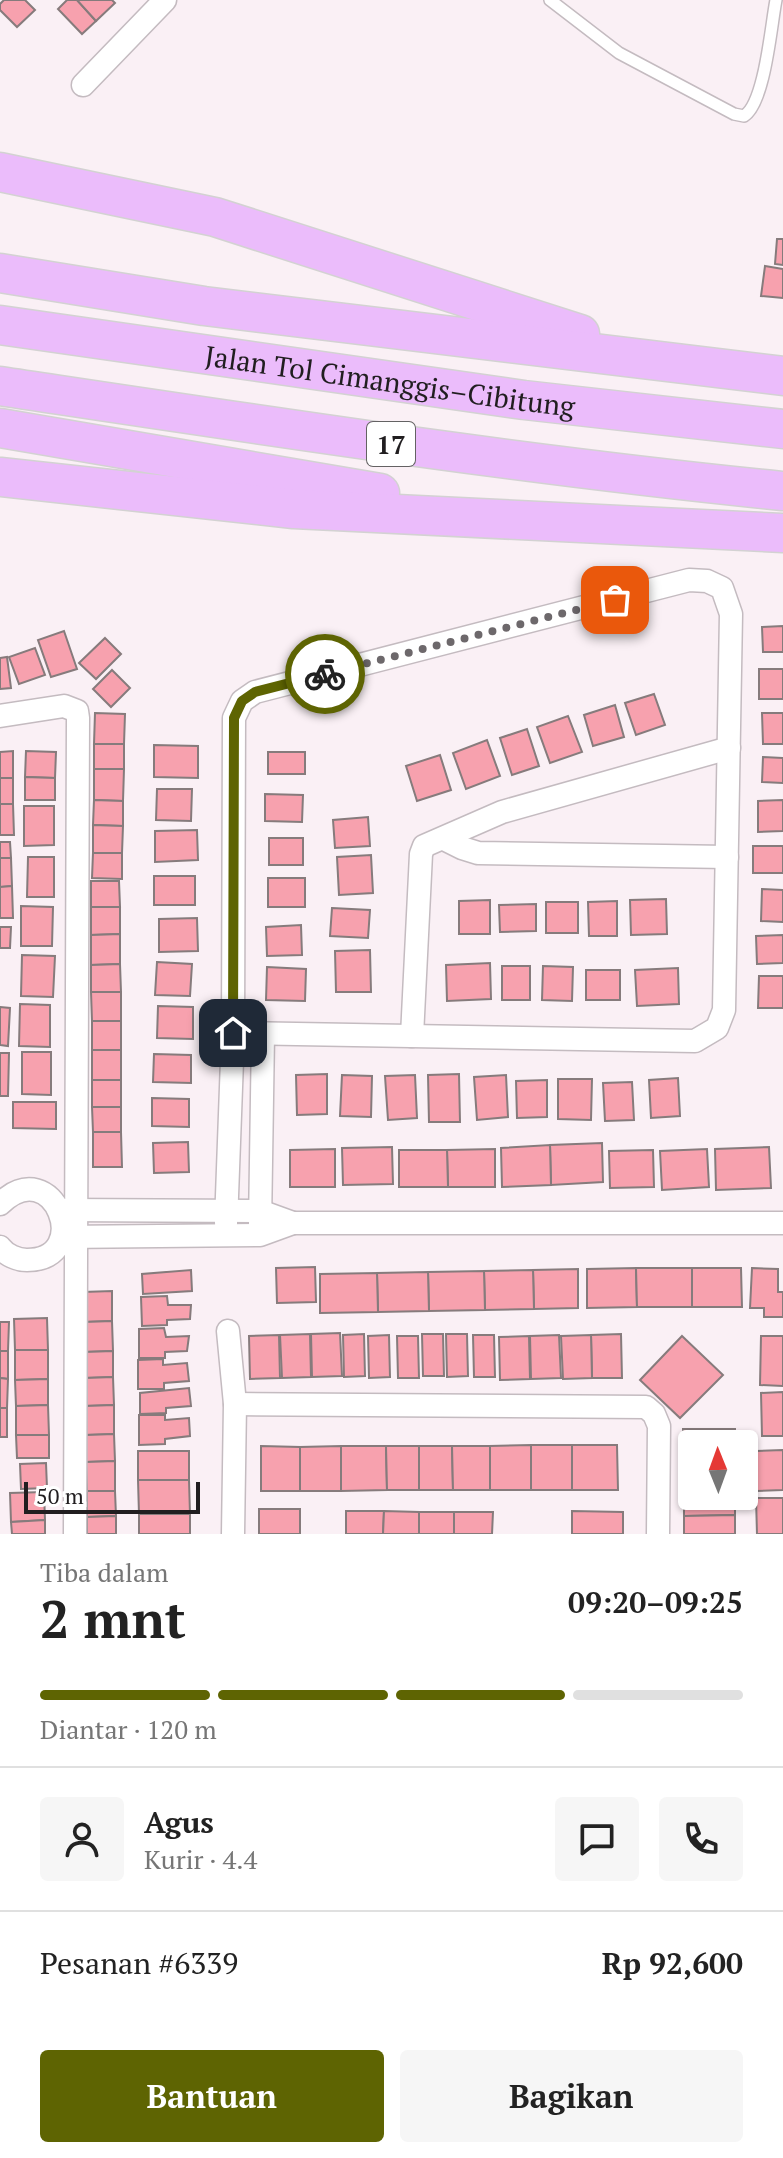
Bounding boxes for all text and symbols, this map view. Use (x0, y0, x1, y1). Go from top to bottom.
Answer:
street label: Jalan Tol Cimanggis–Cibitung (203, 336, 578, 424)
road number: 17 (367, 422, 415, 466)
pin (581, 566, 649, 634)
icon: bag (593, 578, 637, 622)
courier (285, 634, 365, 714)
icon: bike (303, 652, 347, 696)
pin (199, 999, 267, 1067)
icon: home (211, 1011, 255, 1055)
north arrow (678, 1430, 758, 1510)
map controls (678, 1430, 758, 1510)
scale bar (24, 1478, 200, 1514)
text: 50 m (36, 1481, 84, 1510)
text: Tiba dalam (40, 1555, 169, 1589)
text: 09:20–09:25 (568, 1582, 743, 1622)
text: 2 mnt (40, 1584, 186, 1653)
text: Diantar · 120 m (40, 1712, 217, 1746)
button: person (40, 1797, 124, 1881)
button: chat (555, 1797, 639, 1881)
button: phone (659, 1797, 743, 1881)
text: Agus (144, 1802, 214, 1842)
text: Kurir · 4.4 (144, 1842, 257, 1876)
text: Pesanan #6339 (40, 1943, 238, 1983)
text: Rp 92,600 (602, 1943, 743, 1983)
button: Bantuan (40, 2050, 384, 2142)
button: Bagikan (400, 2050, 743, 2142)

